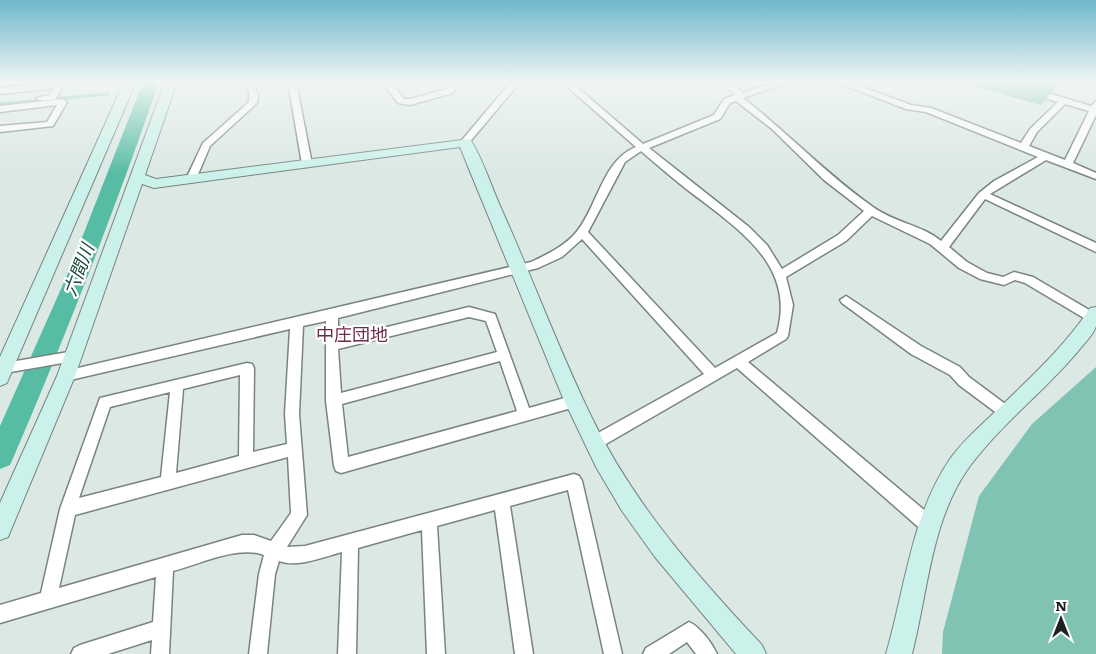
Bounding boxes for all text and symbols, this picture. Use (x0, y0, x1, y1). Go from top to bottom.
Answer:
water label: 六間川 (55, 238, 101, 300)
district label: 中庄団地 (316, 320, 388, 347)
north arrow (1036, 594, 1086, 644)
text: N (1055, 595, 1067, 615)

